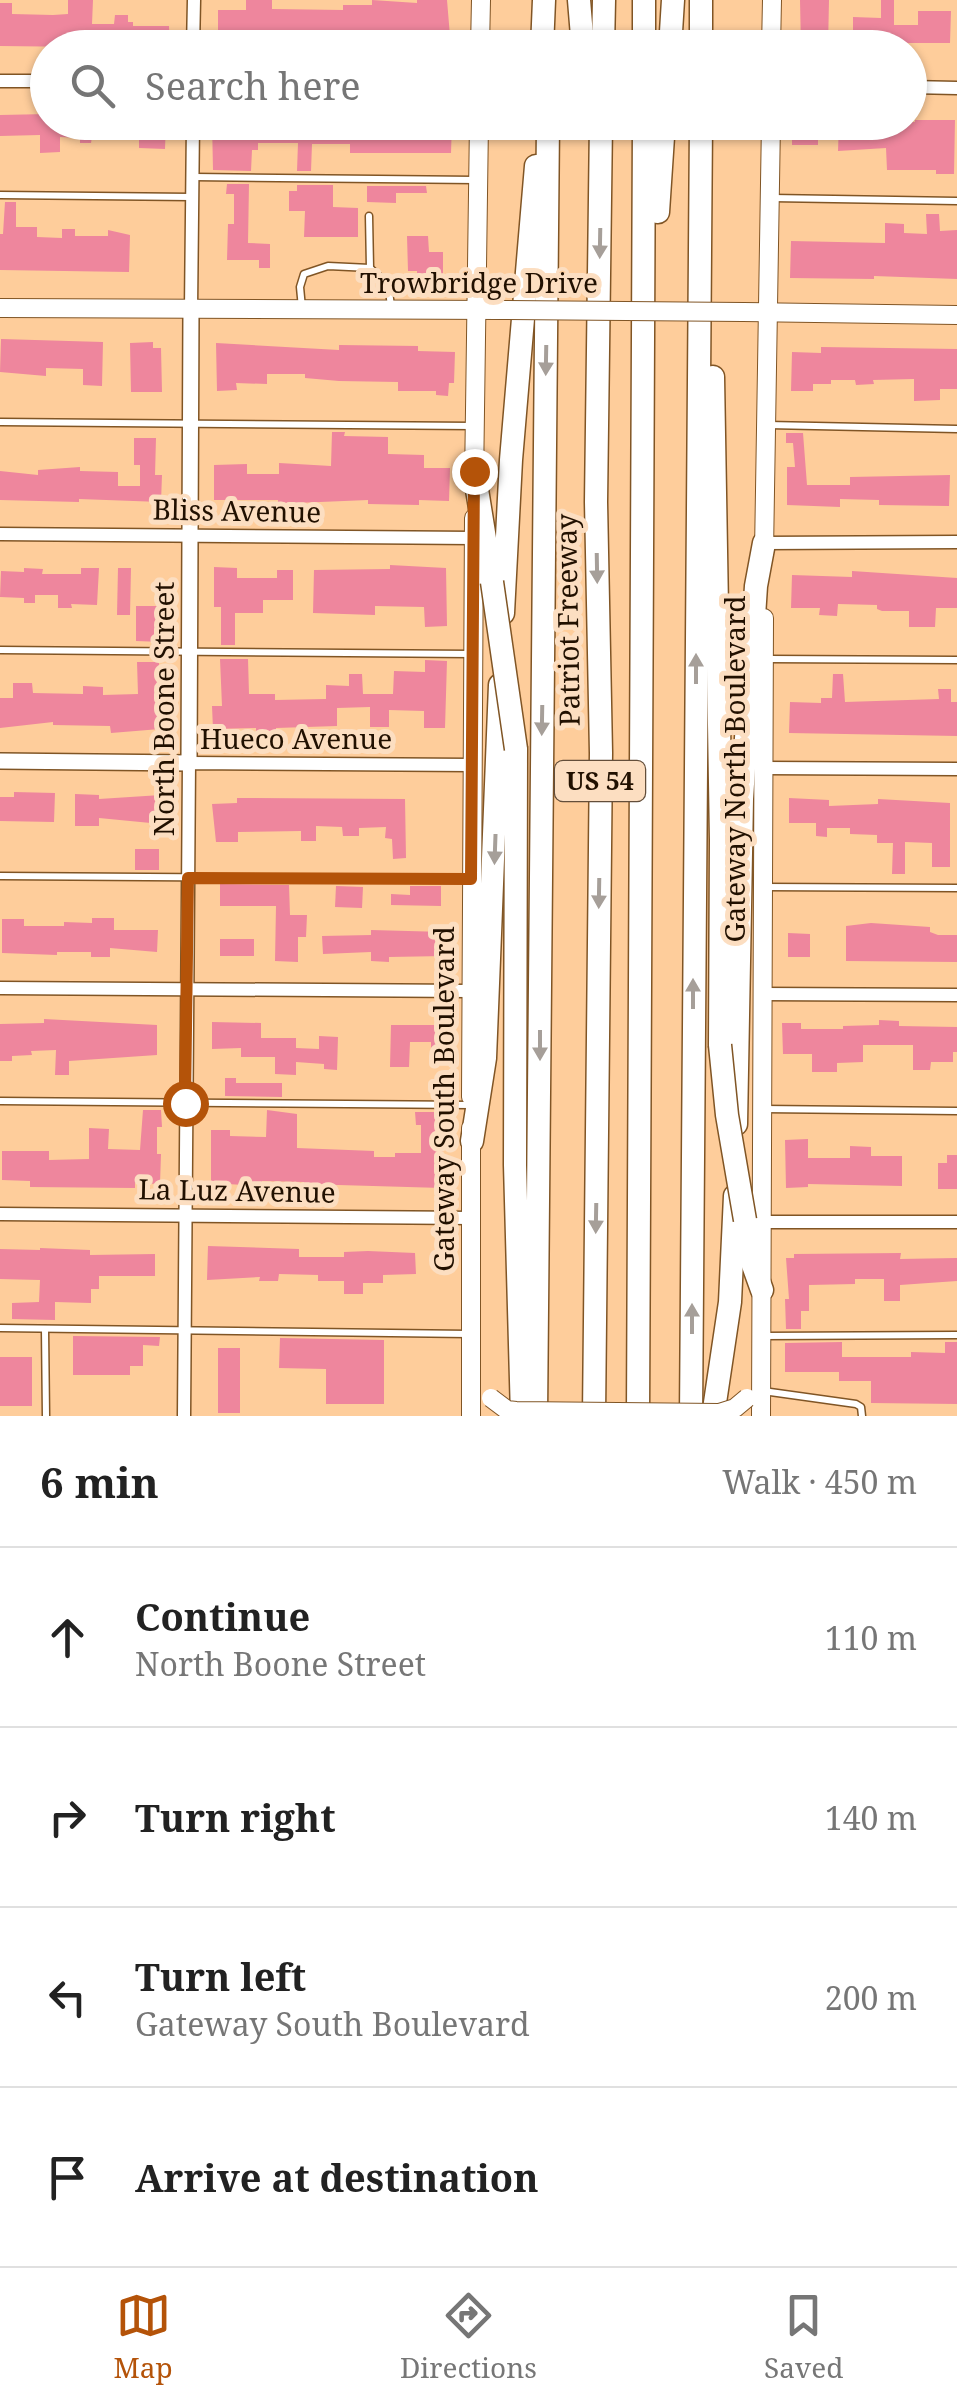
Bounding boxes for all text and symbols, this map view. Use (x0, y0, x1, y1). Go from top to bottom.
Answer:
search box (30, 30, 927, 140)
icon: search (65, 58, 120, 113)
text: Search here (145, 59, 361, 111)
one-way arrow (591, 227, 607, 259)
street label: Trowbridge Drive (360, 263, 598, 301)
one-way arrow (538, 344, 554, 376)
route end (452, 449, 498, 495)
street label: Bliss Avenue (152, 490, 322, 530)
street label: Patriot Freeway (546, 513, 588, 727)
one-way arrow (590, 552, 606, 584)
street label: North Boone Street (144, 582, 182, 836)
street label: Gateway North Boulevard (715, 596, 753, 942)
one-way arrow (688, 652, 704, 684)
one-way arrow (534, 704, 550, 736)
street label: Hueco Avenue (200, 719, 392, 757)
road number: US 54 (555, 761, 645, 801)
one-way arrow (486, 833, 502, 865)
one-way arrow (591, 877, 607, 909)
street label: Gateway South Boulevard (424, 926, 462, 1272)
one-way arrow (686, 977, 702, 1009)
one-way arrow (532, 1029, 548, 1061)
route start (163, 1081, 209, 1127)
street label: La Luz Avenue (138, 1169, 336, 1211)
one-way arrow (588, 1202, 604, 1234)
one-way arrow (684, 1302, 700, 1334)
text: 6 min (40, 1453, 159, 1510)
text: Walk · 450 m (722, 1460, 917, 1503)
text: Continue (135, 1590, 310, 1642)
icon: ahead (40, 1610, 95, 1665)
text: 110 m (825, 1616, 917, 1659)
text: North Boone Street (135, 1642, 426, 1685)
icon: right (40, 1790, 95, 1845)
text: Turn right (135, 1791, 336, 1843)
text: 140 m (825, 1796, 917, 1839)
text: Turn left (135, 1950, 306, 2002)
icon: left (40, 1970, 95, 2025)
text: 200 m (825, 1976, 917, 2019)
text: Gateway South Boulevard (135, 2002, 530, 2045)
icon: arrive (40, 2150, 95, 2205)
text: Arrive at destination (135, 2151, 539, 2203)
tab: Map (114, 2288, 173, 2386)
tab: Directions (400, 2288, 537, 2386)
tab: Saved (764, 2288, 843, 2386)

